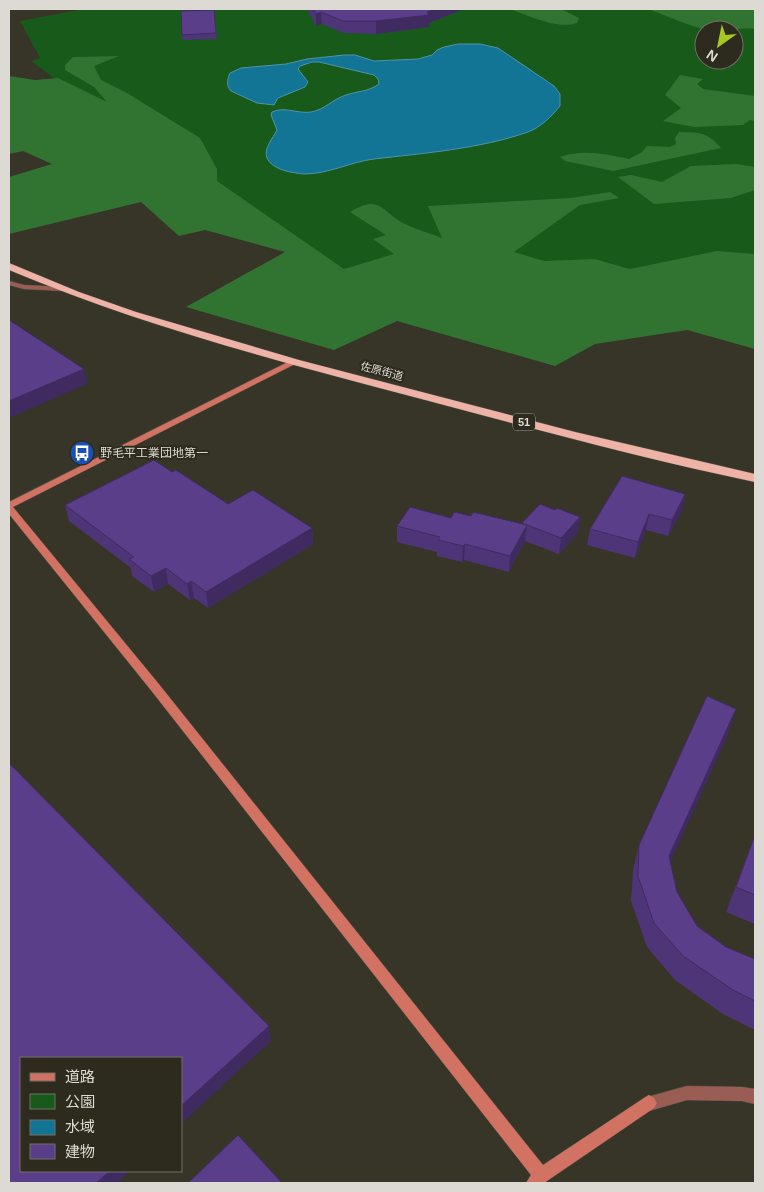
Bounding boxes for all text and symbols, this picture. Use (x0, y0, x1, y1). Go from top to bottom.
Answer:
north arrow (694, 20, 744, 70)
text: N (703, 46, 721, 65)
street label: 佐原街道 (359, 360, 405, 382)
road number: 51 (513, 414, 535, 431)
bus stop icon: 野毛平工業団地第一 (69, 440, 95, 466)
place label: 野毛平工業団地第一 (100, 446, 208, 460)
legend (20, 1057, 182, 1172)
text: 道路 (65, 1068, 95, 1085)
text: 公園 (65, 1093, 95, 1110)
text: 水域 (65, 1118, 95, 1135)
text: 建物 (65, 1143, 95, 1160)

